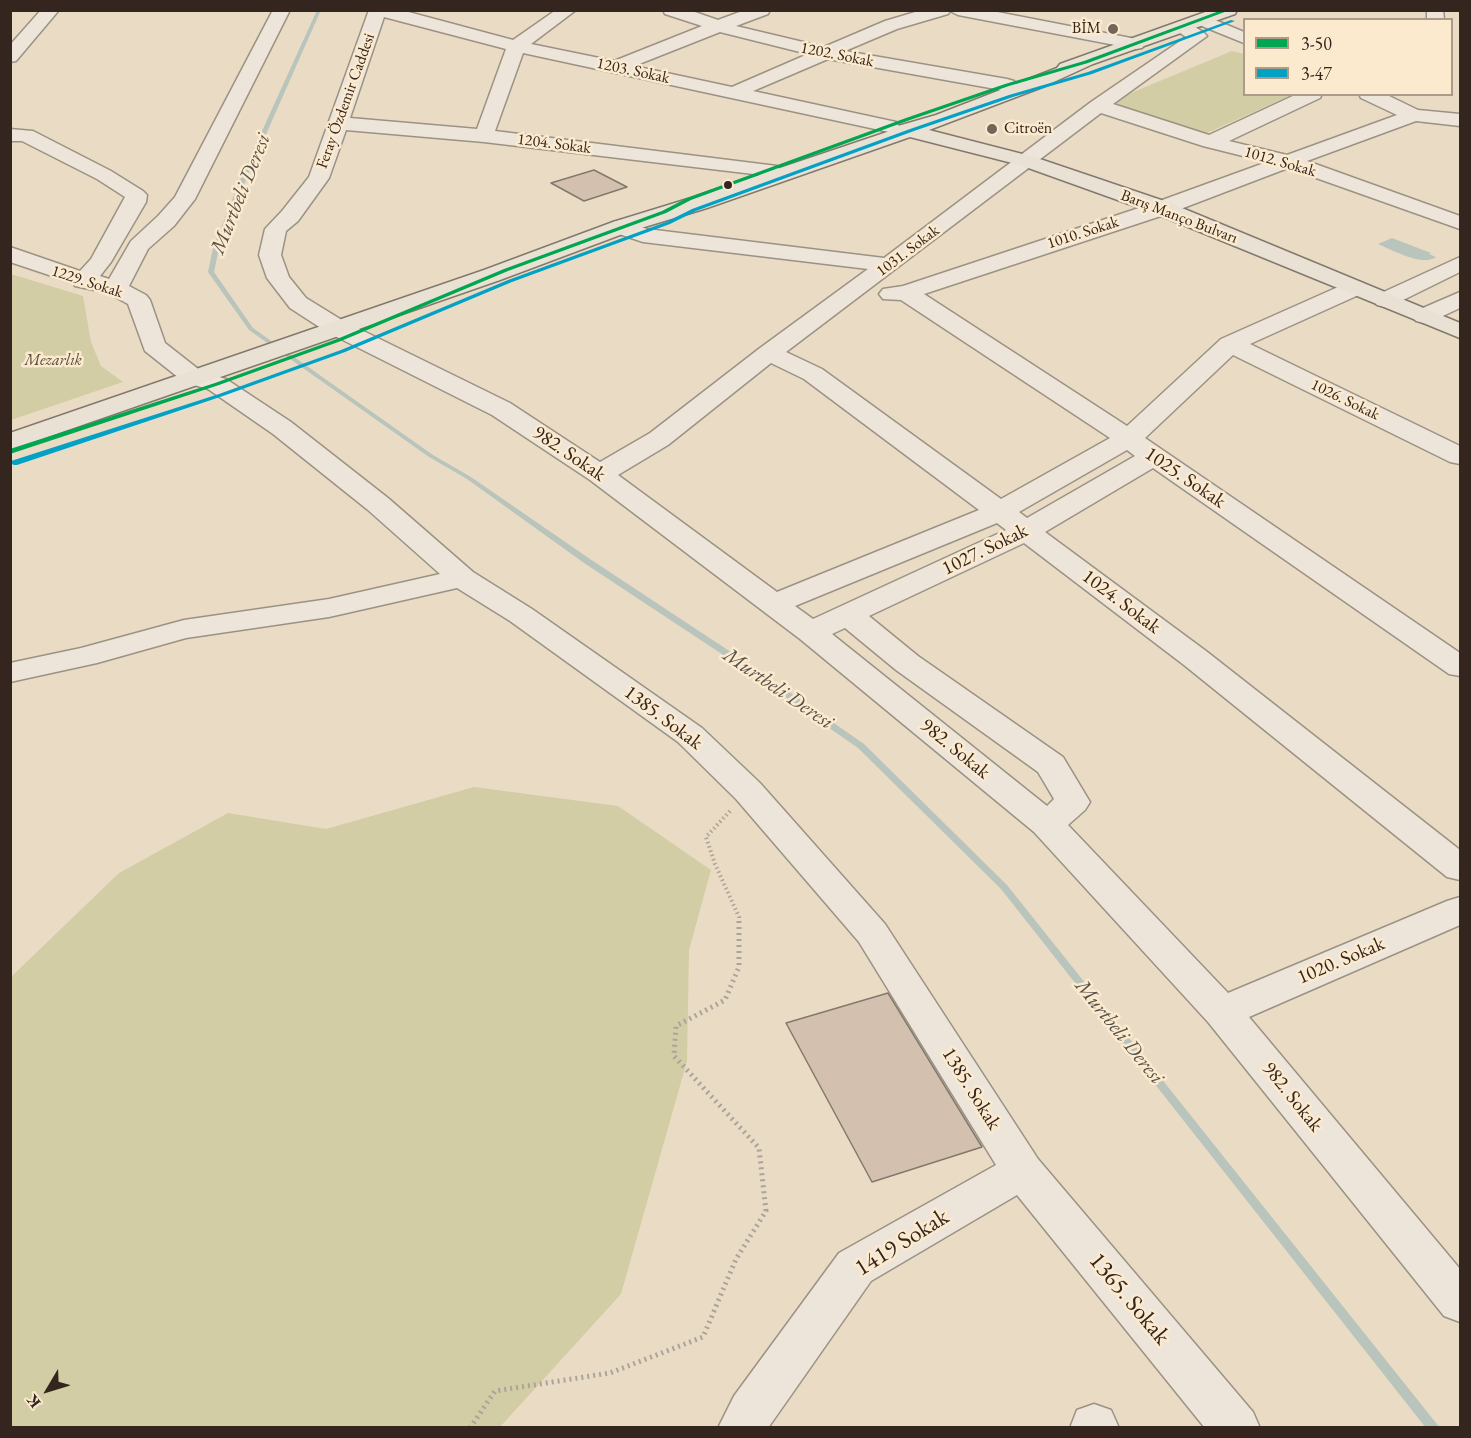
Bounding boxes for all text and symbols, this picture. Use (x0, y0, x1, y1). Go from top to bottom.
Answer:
legend (1243, 18, 1453, 96)
place label: BİM (1072, 19, 1101, 39)
marker: BİM (1106, 22, 1120, 36)
street label: Feray Özdemir Caddesi (313, 31, 379, 171)
text: 3-50 (1301, 32, 1332, 55)
street label: 1202. Sokak (799, 39, 875, 71)
street label: 1203. Sokak (595, 54, 671, 88)
text: 3-47 (1301, 62, 1332, 85)
place label: Citroën (1004, 119, 1052, 139)
marker: Citroën (985, 122, 999, 136)
water label: Murtbeli Deresi (205, 130, 277, 258)
street label: 1204. Sokak (516, 130, 592, 158)
street label: 1012. Sokak (1242, 143, 1318, 181)
unlabelled marker (722, 179, 734, 191)
street label: Barış Manço Bulvarı (1118, 186, 1240, 248)
street label: 1010. Sokak (1045, 212, 1121, 254)
street label: 1031. Sokak (873, 221, 943, 281)
street label: 1229. Sokak (49, 261, 125, 303)
park label: Mezarlık (24, 351, 82, 371)
street label: 1026. Sokak (1307, 375, 1383, 425)
street label: 982. Sokak (528, 421, 610, 487)
street label: 1025. Sokak (1140, 442, 1230, 514)
street label: 1027. Sokak (938, 519, 1032, 581)
street label: 1024. Sokak (1077, 565, 1165, 639)
water label: Murtbeli Deresi (718, 643, 838, 735)
street label: 1385. Sokak (619, 681, 707, 755)
street label: 982. Sokak (915, 714, 995, 784)
street label: 1020. Sokak (1294, 932, 1388, 990)
water label: Murtbeli Deresi (1069, 975, 1169, 1089)
street label: 1385. Sokak (936, 1043, 1006, 1135)
street label: 982. Sokak (1257, 1057, 1327, 1137)
street label: 1419 Sokak (850, 1203, 954, 1283)
street label: 1365. Sokak (1082, 1247, 1176, 1351)
north arrow (18, 1360, 78, 1420)
text: K (21, 1390, 45, 1413)

